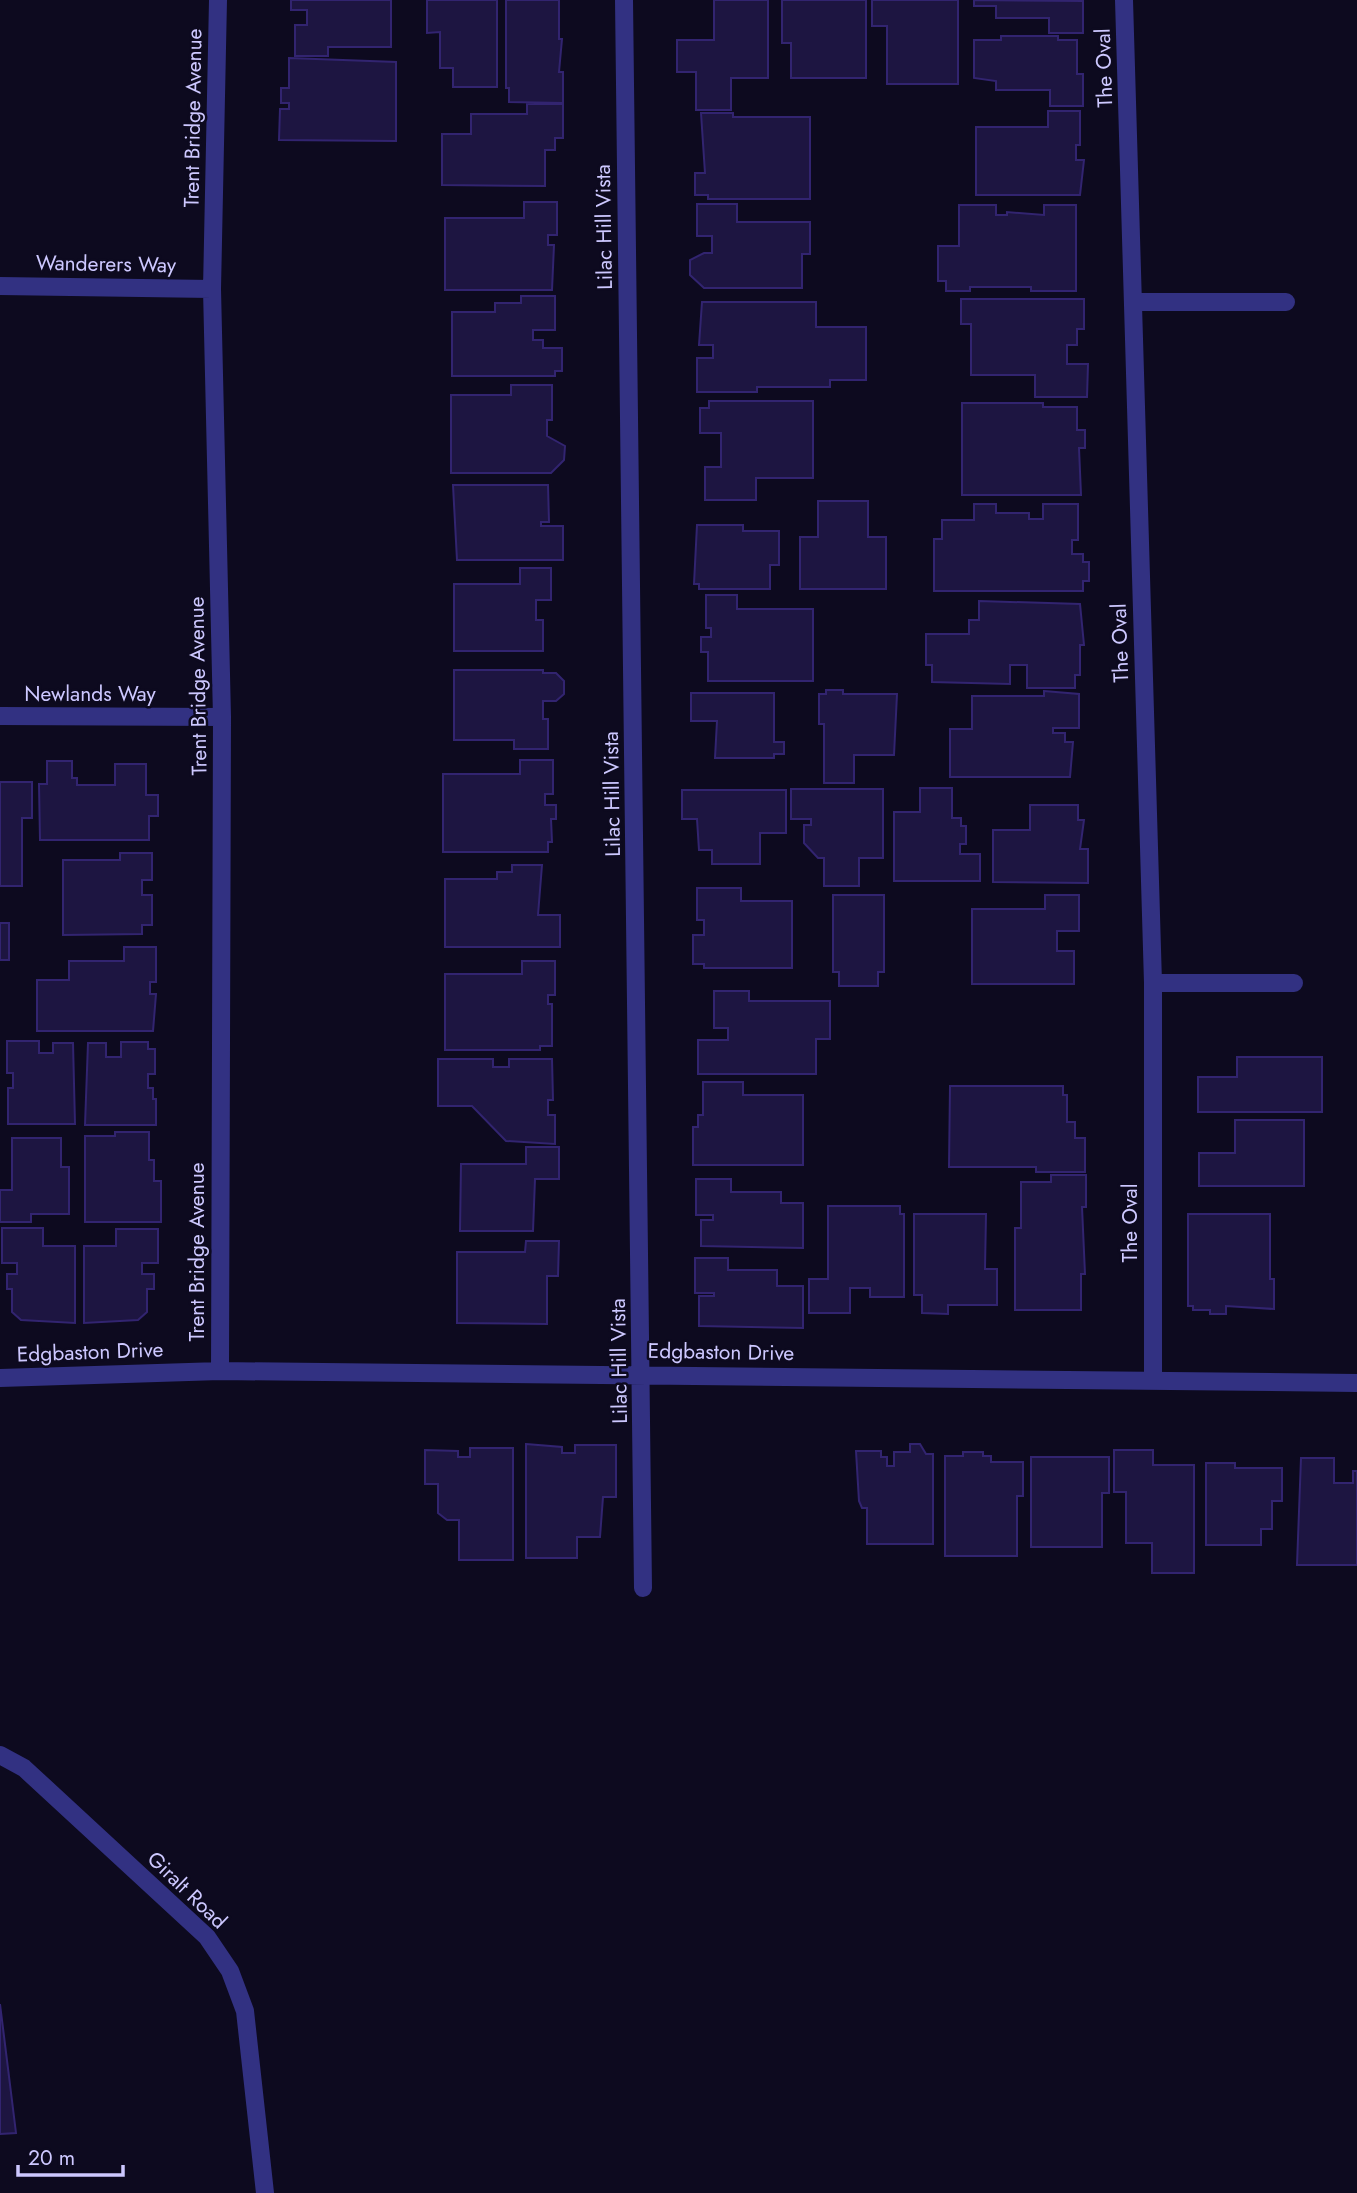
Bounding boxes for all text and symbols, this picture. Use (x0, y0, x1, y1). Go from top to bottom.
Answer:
street label: Trent Bridge Avenue (176, 28, 210, 208)
street label: The Oval (1088, 28, 1120, 108)
street label: Lilac Hill Vista (588, 164, 620, 290)
street label: Wanderers Way (36, 248, 177, 280)
street label: Trent Bridge Avenue (181, 596, 215, 776)
street label: The Oval (1104, 603, 1136, 683)
street label: Newlands Way (24, 679, 157, 709)
street label: Lilac Hill Vista (596, 731, 628, 857)
street label: Trent Bridge Avenue (182, 1162, 212, 1342)
street label: The Oval (1115, 1184, 1145, 1262)
street label: Lilac Hill Vista (603, 1298, 635, 1424)
street label: Edgbaston Drive (16, 1334, 164, 1370)
street label: Edgbaston Drive (647, 1336, 795, 1368)
street label: Giralt Road (140, 1844, 234, 1936)
scale bar (18, 2134, 122, 2178)
text: 20 m (28, 2143, 75, 2173)

